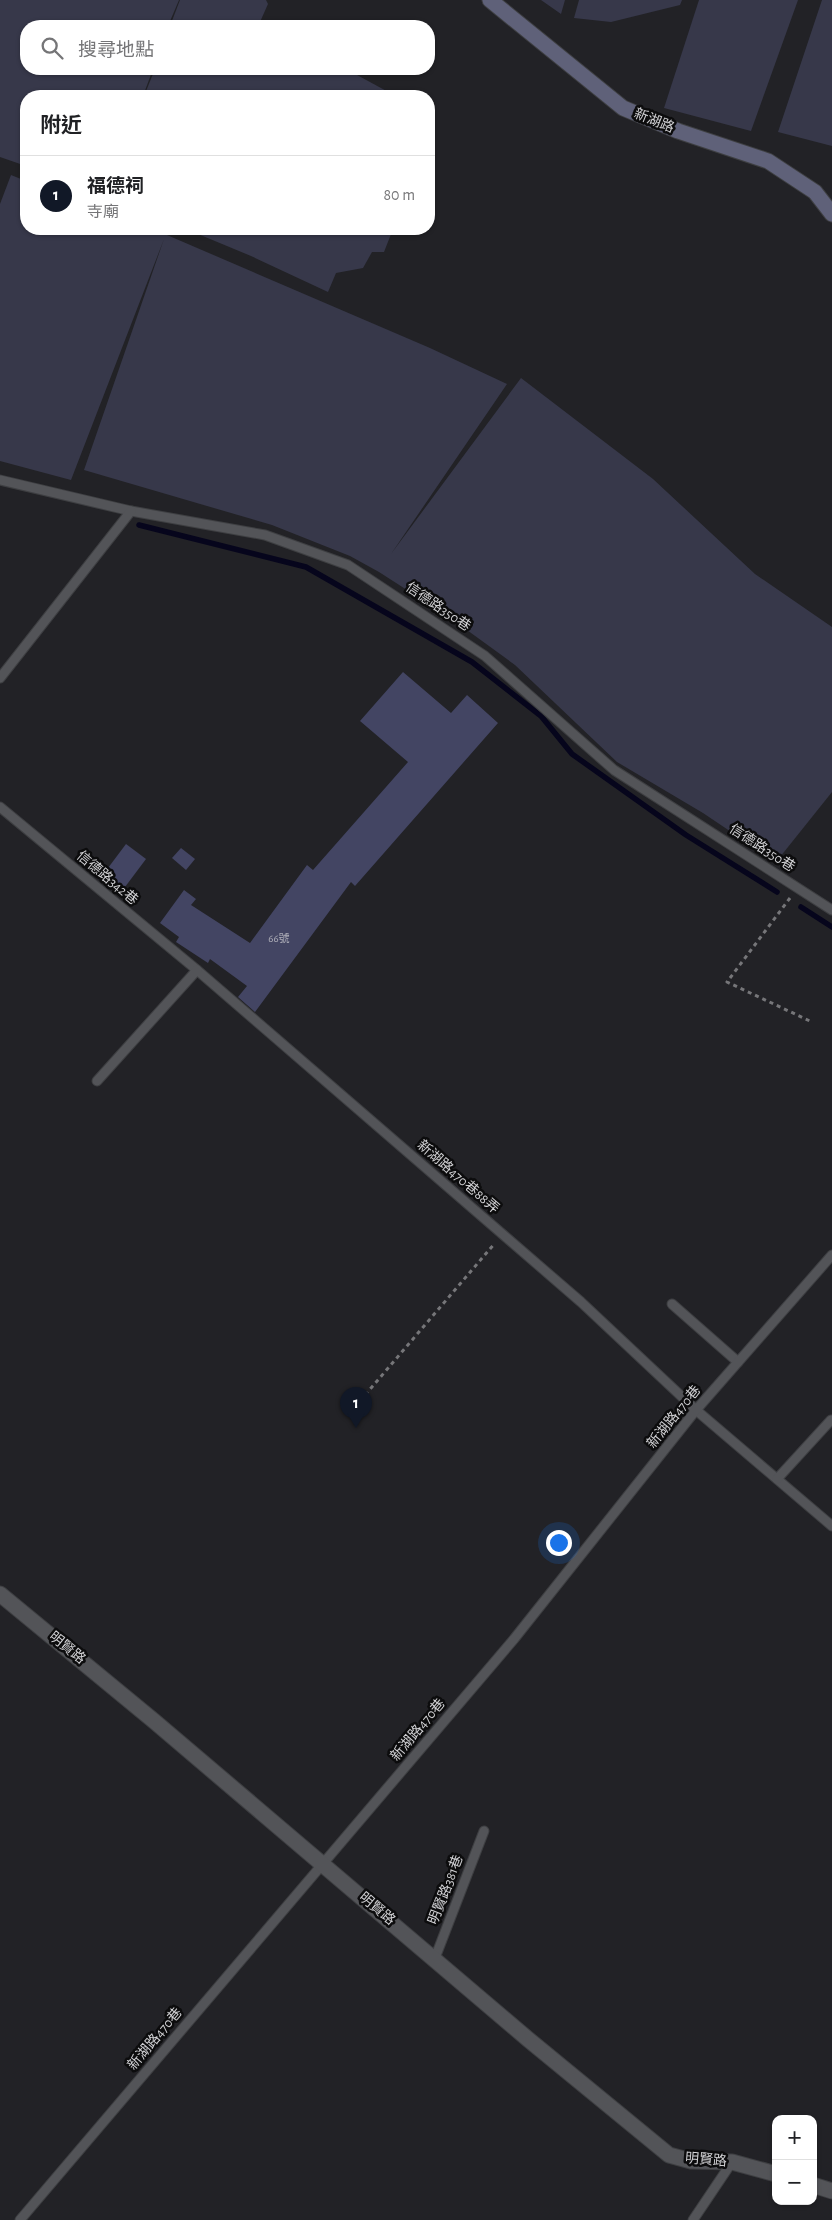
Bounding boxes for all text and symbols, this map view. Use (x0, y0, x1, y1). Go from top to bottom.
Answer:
search box (20, 20, 435, 75)
icon: search (38, 34, 66, 62)
text: 搜尋地點 (78, 41, 154, 60)
street label: 新湖路 (632, 106, 676, 135)
text: 附近 (40, 115, 82, 136)
text: 福德祠 (87, 177, 144, 196)
text: 1 (53, 187, 59, 203)
text: 80 m (384, 187, 415, 203)
text: 寺廟 (87, 204, 119, 220)
street label: 信德路350巷 (403, 579, 474, 634)
street label: 信德路350巷 (727, 820, 798, 874)
street label: 信德路342巷 (74, 847, 141, 907)
house number: 66號 (268, 933, 290, 944)
street label: 新湖路470巷88弄 (414, 1137, 502, 1216)
street label: 新湖路470巷 (644, 1382, 703, 1451)
pin: 1 (340, 1387, 372, 1428)
your location (546, 1530, 572, 1556)
street label: 明賢路 (46, 1629, 88, 1667)
street label: 新湖路470巷 (387, 1696, 448, 1764)
street label: 明賢路381巷 (425, 1853, 466, 1927)
street label: 明賢路 (356, 1889, 398, 1928)
street label: 新湖路470巷 (124, 2005, 185, 2073)
map controls (772, 2115, 817, 2205)
button: + (772, 2115, 817, 2160)
street label: 明賢路 (684, 2150, 728, 2169)
button: − (772, 2160, 817, 2205)

